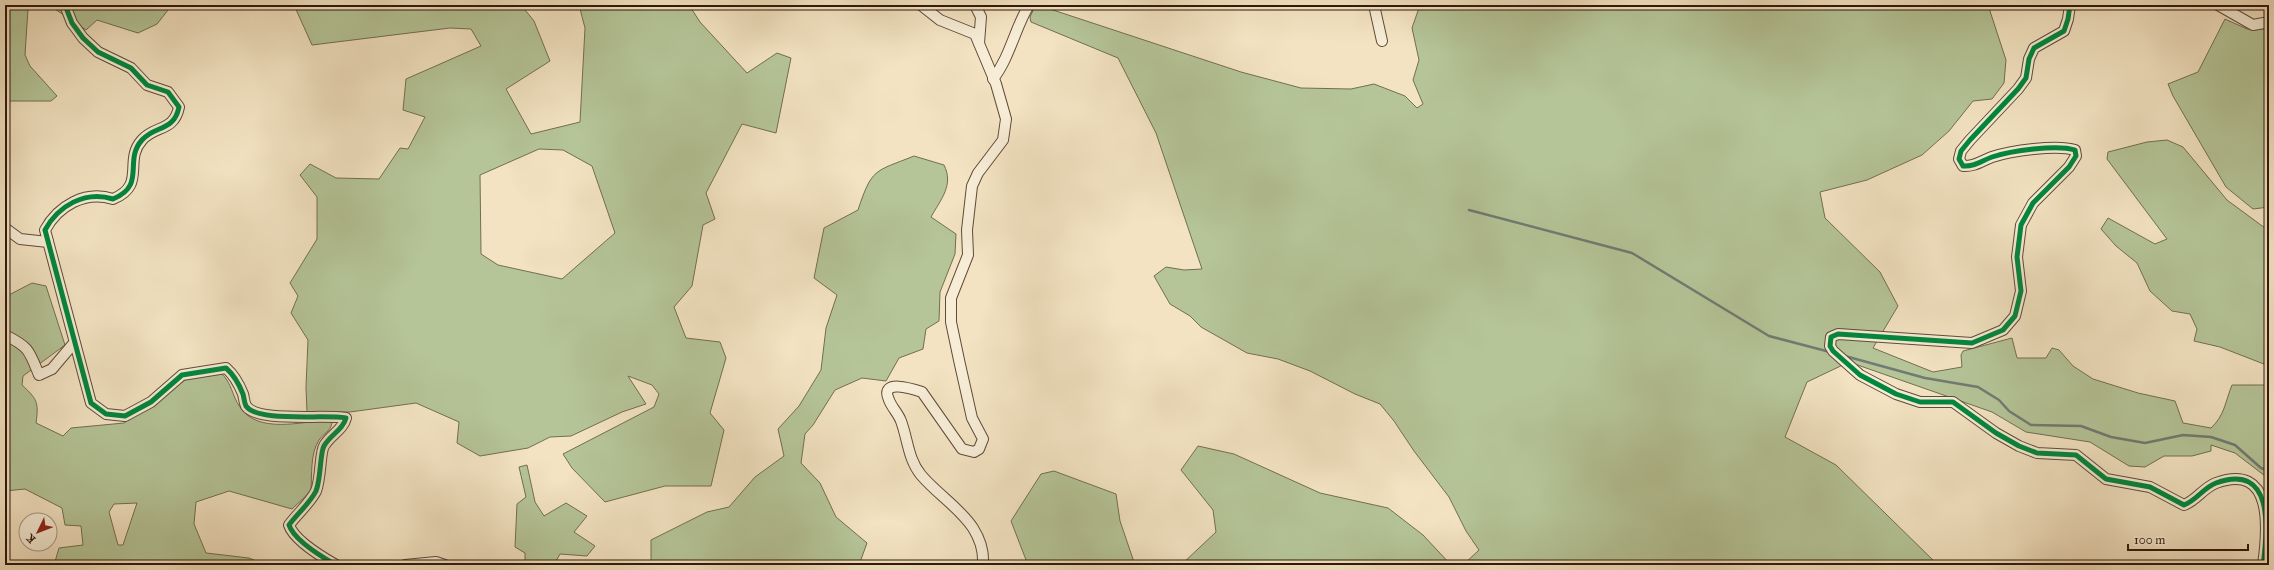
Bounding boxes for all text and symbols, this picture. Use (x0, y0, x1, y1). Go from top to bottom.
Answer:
north arrow (18, 512, 58, 552)
scale bar (2128, 526, 2248, 552)
text: K (23, 530, 38, 546)
text: 100 m (2134, 533, 2165, 547)

